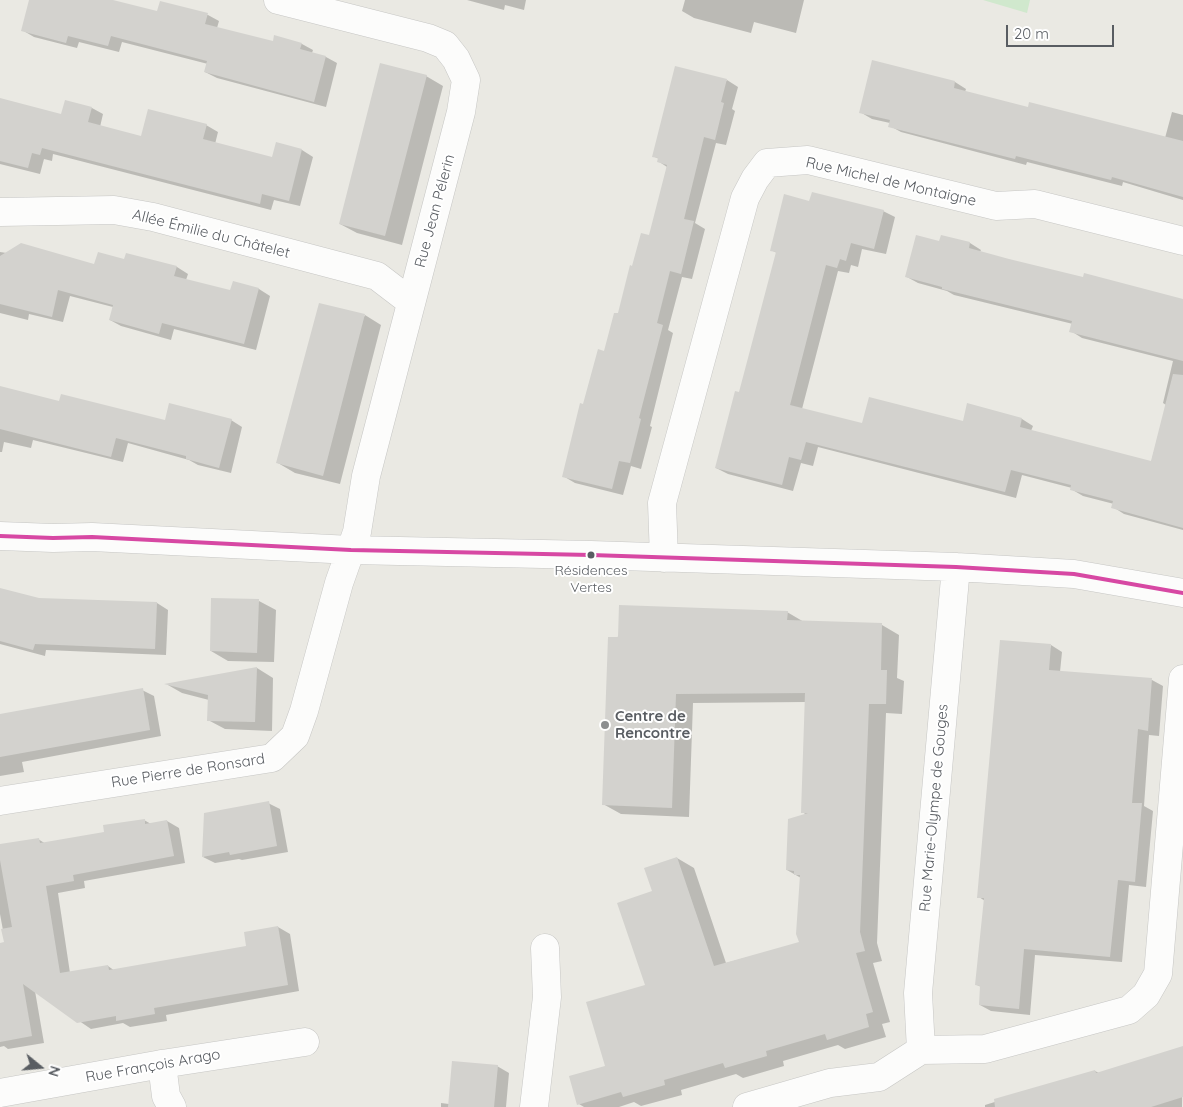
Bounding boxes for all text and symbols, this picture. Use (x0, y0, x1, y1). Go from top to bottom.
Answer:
scale bar (1008, 15, 1116, 47)
text: 20 m (1014, 24, 1049, 43)
street label: Rue Jean Pélerin (411, 152, 459, 270)
street label: Rue Michel de Montaigne (804, 154, 978, 210)
street label: Allée Émilie du Châtelet (130, 206, 292, 262)
marker: Résidences Vertes (586, 550, 596, 560)
place label: Résidences Vertes (555, 563, 627, 596)
street label: Rue Marie-Olympe de Gouges (916, 703, 952, 913)
place label: Centre de Rencontre (615, 707, 690, 742)
marker: Centre de Rencontre (599, 719, 611, 731)
street label: Rue Pierre de Ronsard (110, 750, 266, 792)
north arrow (15, 1042, 65, 1092)
street label: Rue François Arago (84, 1045, 222, 1087)
text: N (44, 1064, 64, 1079)

